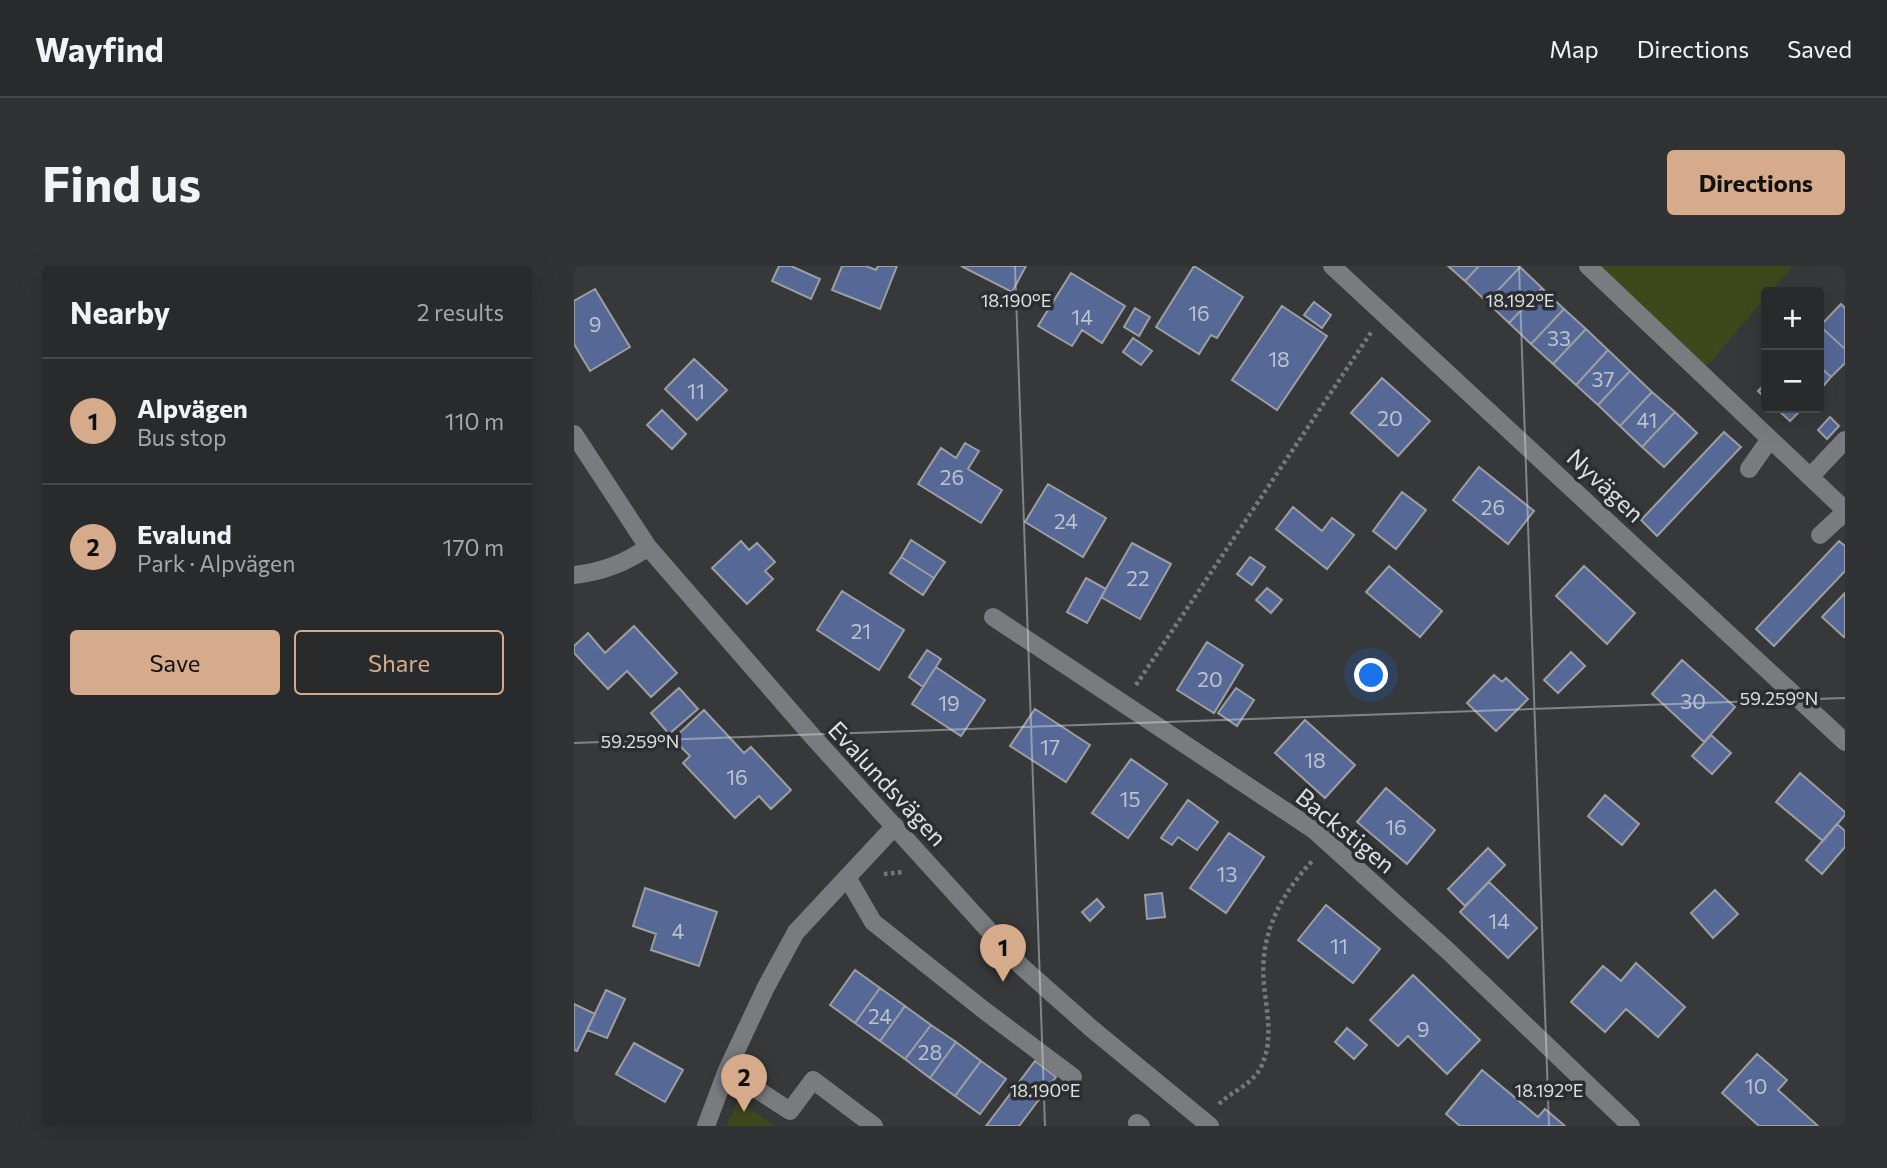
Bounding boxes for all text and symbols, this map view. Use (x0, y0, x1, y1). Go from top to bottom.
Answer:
text: Wayfind (35, 28, 164, 69)
text: Map (1549, 34, 1599, 63)
text: Directions (1637, 34, 1749, 63)
text: Saved (1787, 34, 1852, 63)
button: Directions (1667, 150, 1845, 215)
text: Find us (42, 152, 201, 212)
map controls (1761, 287, 1824, 413)
button: + (1761, 287, 1824, 350)
text: 18.190°E (981, 289, 1051, 311)
text: 18.192°E (1485, 289, 1555, 311)
text: Nearby (70, 293, 170, 330)
text: 2 results (417, 298, 504, 326)
house number: 16 (1188, 300, 1210, 325)
house number: 14 (1071, 304, 1093, 329)
house number: 9 (589, 311, 601, 336)
house number: 33 (1547, 325, 1571, 350)
house number: 18 (1268, 346, 1290, 371)
button: − (1761, 350, 1824, 413)
house number: 37 (1592, 366, 1614, 391)
house number: 11 (687, 378, 705, 403)
text: Alpvägen (137, 392, 248, 423)
house number: 20 (1377, 405, 1403, 430)
text: 1 (88, 407, 98, 435)
text: 110 m (445, 407, 504, 435)
house number: 41 (1637, 407, 1657, 432)
text: Bus stop (137, 423, 227, 451)
street label: Nyvägen (1562, 442, 1650, 528)
house number: 26 (940, 464, 964, 489)
house number: 26 (1481, 494, 1505, 519)
house number: 24 (1054, 508, 1078, 533)
text: Evalund (137, 518, 232, 549)
text: 2 (86, 533, 100, 561)
text: 170 m (443, 533, 504, 561)
text: Park · Alpvägen (137, 549, 295, 577)
house number: 22 (1126, 565, 1150, 590)
house number: 21 (851, 618, 871, 643)
button: Save (70, 630, 280, 695)
button: Share (294, 630, 504, 695)
your location (1354, 658, 1388, 692)
house number: 20 (1197, 666, 1223, 691)
text: 59.259°N (1740, 687, 1818, 709)
house number: 30 (1680, 688, 1706, 713)
house number: 19 (938, 690, 960, 715)
street label: Evalundsvägen (823, 715, 953, 851)
text: 59.259°N (601, 730, 679, 752)
house number: 17 (1040, 734, 1060, 759)
house number: 18 (1304, 747, 1326, 772)
house number: 16 (726, 764, 748, 789)
street label: Backstigen (1291, 781, 1401, 879)
house number: 15 (1119, 786, 1141, 811)
house number: 16 (1385, 814, 1407, 839)
house number: 13 (1217, 861, 1237, 886)
house number: 14 (1488, 908, 1510, 933)
house number: 4 (672, 918, 685, 943)
pin: 1 (980, 924, 1026, 982)
house number: 11 (1330, 933, 1348, 958)
house number: 24 (868, 1003, 892, 1028)
house number: 9 (1417, 1016, 1429, 1041)
house number: 28 (918, 1039, 942, 1064)
pin: 2 (721, 1054, 767, 1112)
house number: 10 (1745, 1073, 1767, 1098)
text: 18.190°E (1010, 1079, 1080, 1101)
text: 18.192°E (1514, 1079, 1584, 1101)

